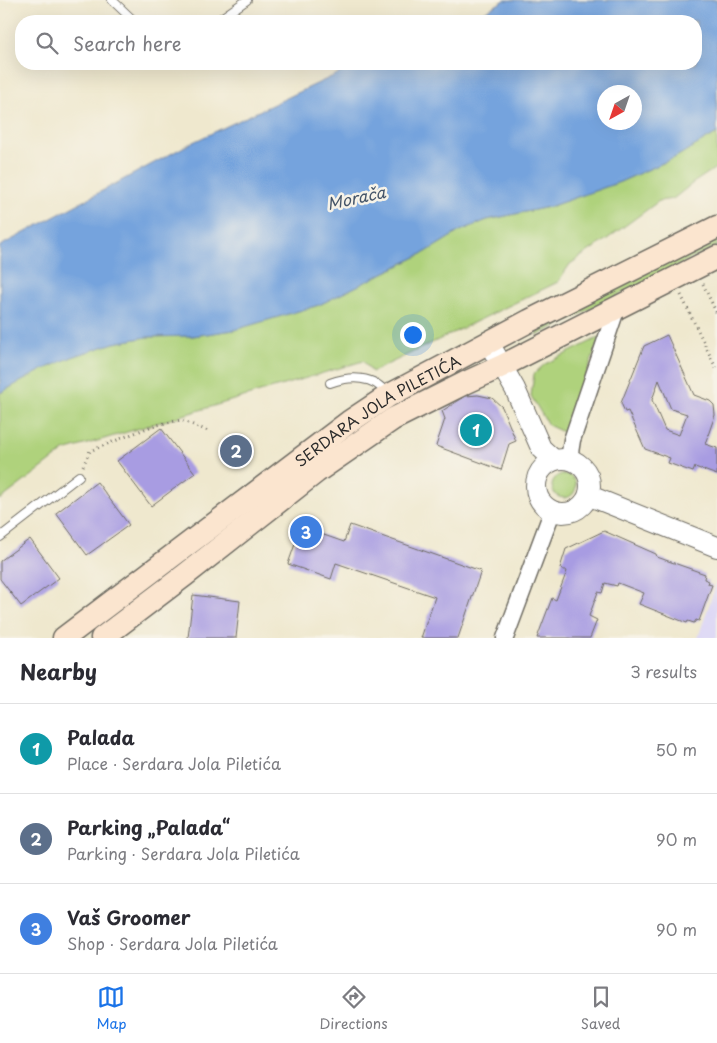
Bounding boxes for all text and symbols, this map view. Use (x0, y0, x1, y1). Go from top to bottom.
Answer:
search box (15, 15, 702, 70)
icon: search (33, 29, 61, 57)
text: Search here (73, 29, 182, 57)
north arrow (597, 85, 642, 130)
water label: Morača (325, 179, 388, 215)
your location (400, 322, 426, 348)
street label: SERDARA JOLA PILETIĆA (289, 348, 465, 471)
pin: 1 (460, 411, 492, 449)
pin: 2 (220, 432, 252, 470)
pin: 3 (290, 513, 322, 551)
text: Nearby (20, 655, 97, 687)
text: 3 results (630, 659, 697, 683)
text: Palada (67, 723, 135, 751)
text: 1 (32, 737, 40, 761)
text: 50 m (656, 737, 697, 761)
text: Place · Serdara Jola Piletića (67, 751, 281, 775)
text: Parking „Palada“ (67, 813, 230, 841)
text: 2 (30, 827, 42, 851)
text: 90 m (656, 827, 697, 851)
text: Parking · Serdara Jola Piletića (67, 841, 300, 865)
text: Vaš Groomer (67, 903, 191, 931)
text: 3 (31, 917, 41, 941)
text: 90 m (656, 917, 697, 941)
text: Shop · Serdara Jola Piletića (67, 931, 278, 955)
tab: Map (97, 983, 126, 1034)
tab: Directions (320, 983, 388, 1034)
tab: Saved (581, 983, 620, 1034)

